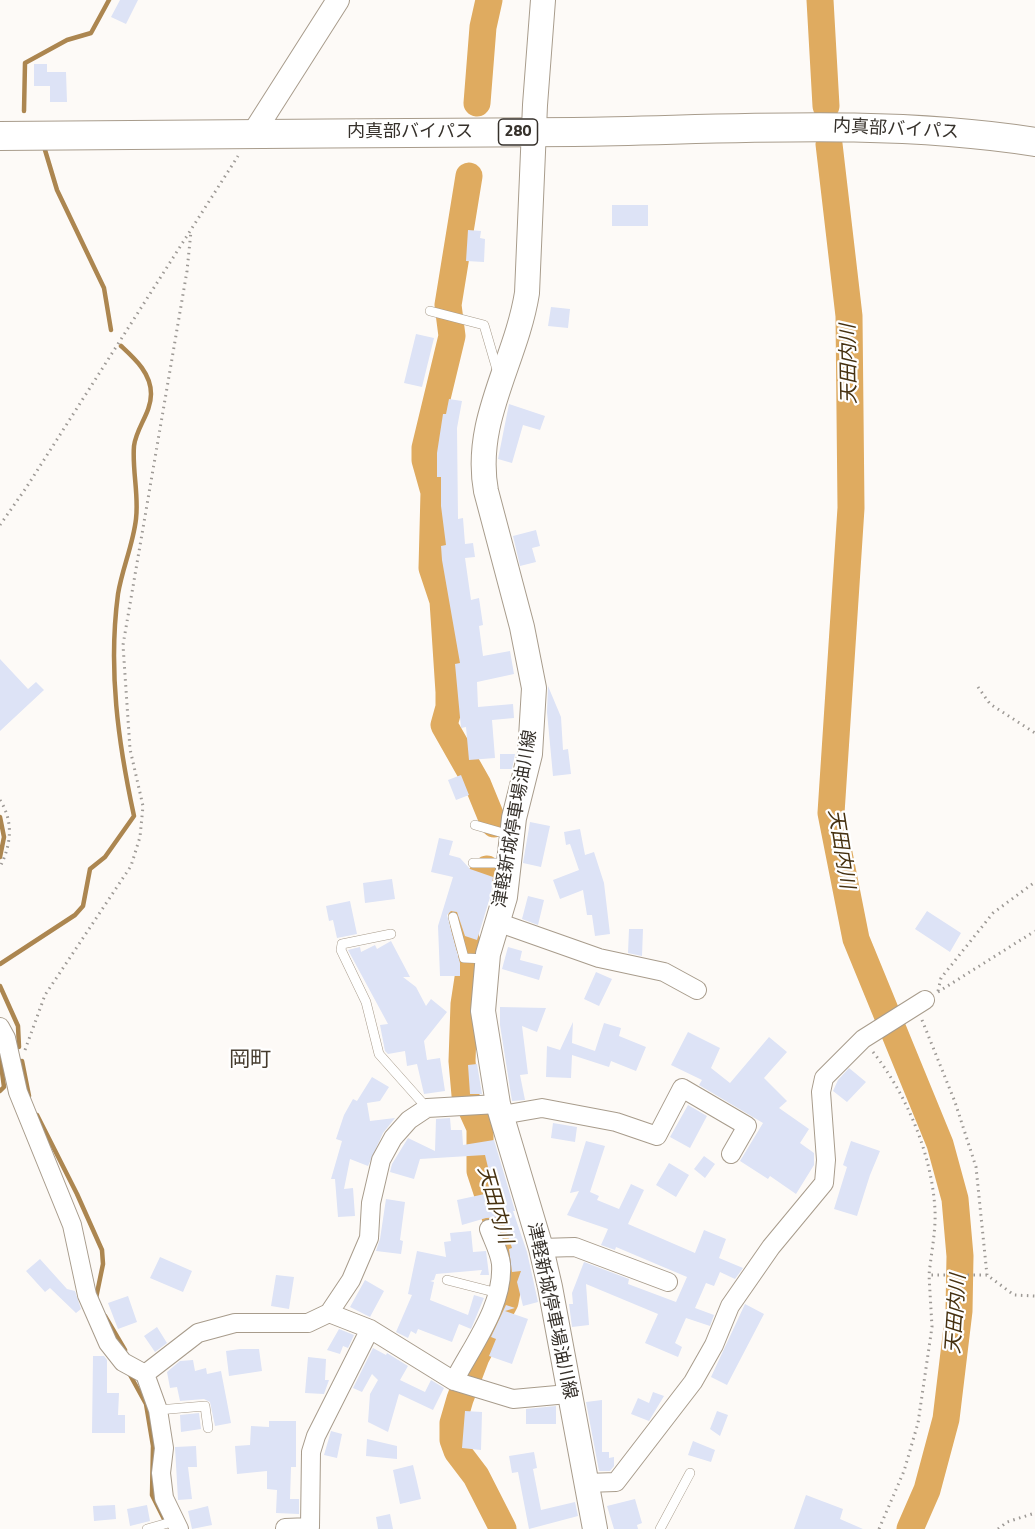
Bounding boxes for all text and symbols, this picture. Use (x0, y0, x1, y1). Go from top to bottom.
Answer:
street label: 内真部バイパス (833, 116, 959, 144)
road number: 280 (498, 119, 538, 145)
street label: 内真部バイパス (347, 122, 473, 144)
water label: 天田内川 (837, 324, 863, 404)
street label: 津軽新城停車場油川線 (490, 728, 542, 910)
water label: 天田内川 (822, 808, 858, 890)
district label: 岡町 (229, 1048, 271, 1074)
water label: 天田内川 (471, 1163, 517, 1247)
street label: 津軽新城停車場油川線 (522, 1221, 580, 1401)
water label: 天田内川 (942, 1273, 972, 1355)

